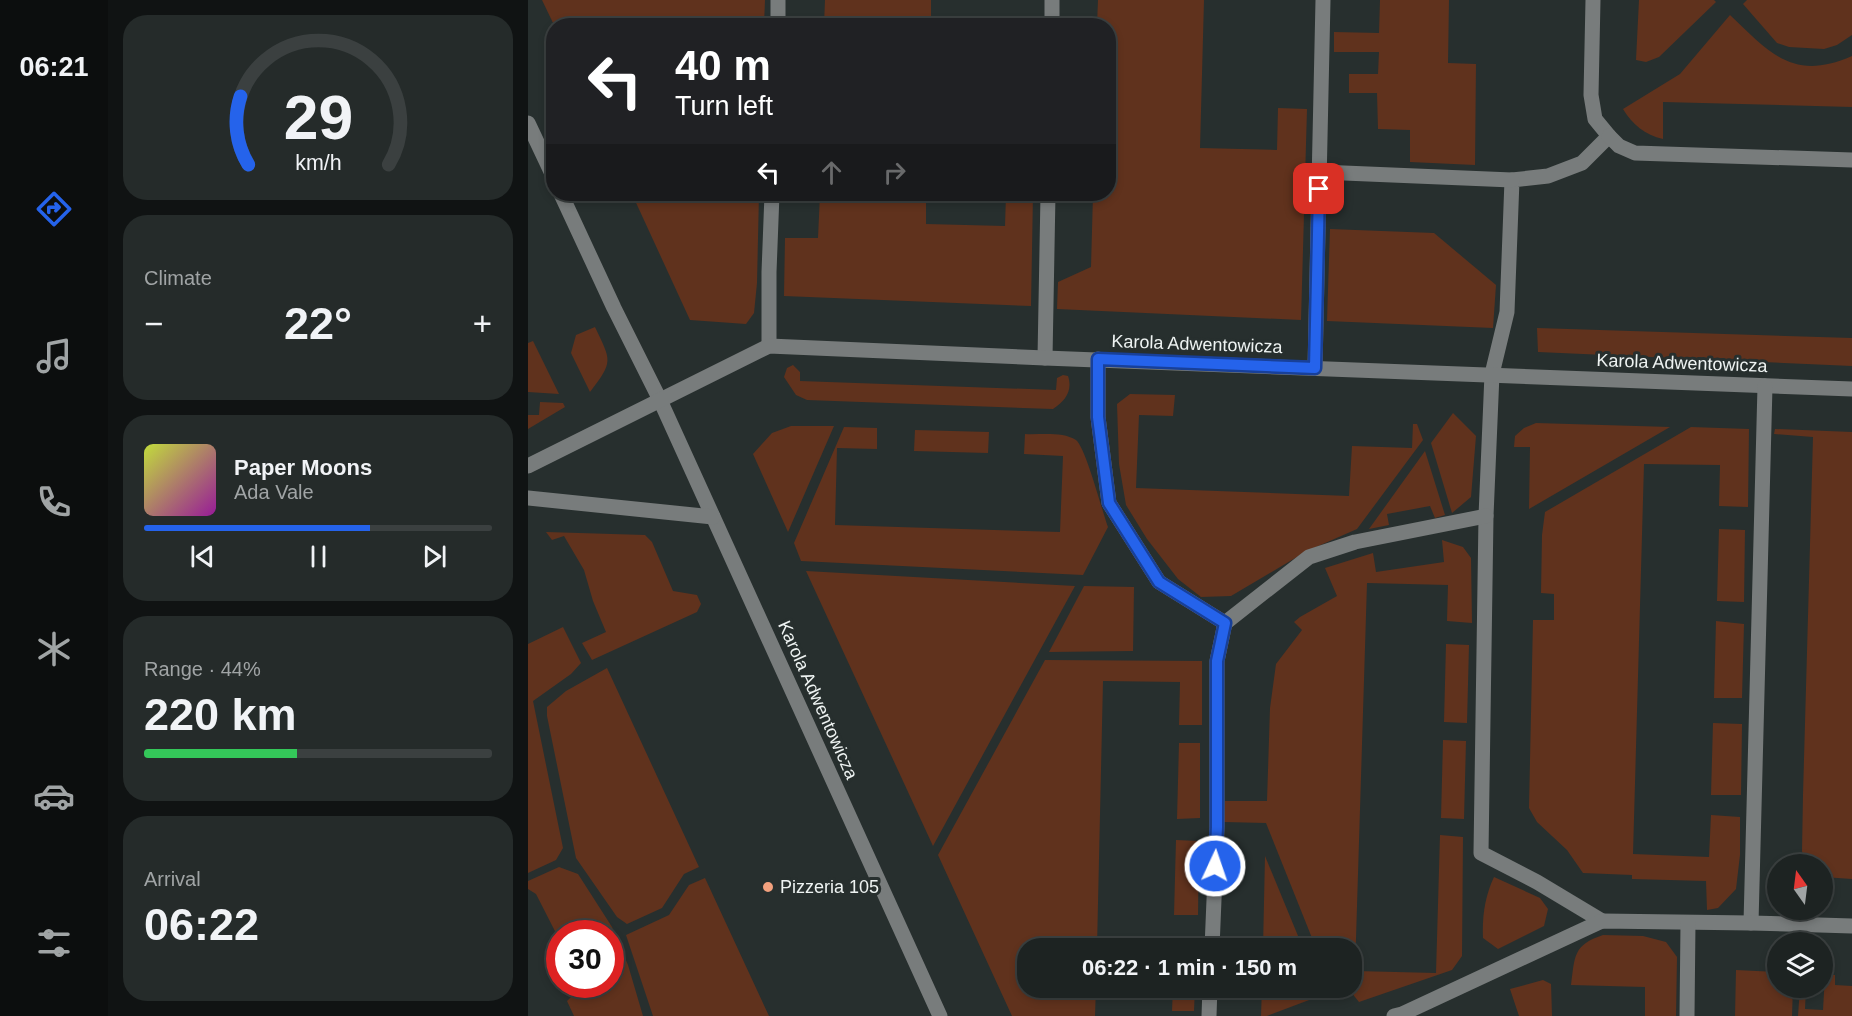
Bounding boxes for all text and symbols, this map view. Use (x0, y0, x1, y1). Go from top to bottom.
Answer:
icon: left (576, 42, 654, 120)
text: 40 m (675, 42, 771, 89)
text: 06:21 (19, 52, 89, 82)
text: 29 (283, 83, 353, 152)
text: Turn left (675, 91, 773, 121)
text: km/h (295, 151, 341, 175)
icon: left (752, 156, 785, 189)
icon: ahead (815, 156, 848, 189)
icon: right (878, 156, 911, 189)
pin (1293, 163, 1344, 214)
icon: arrive (1302, 172, 1335, 205)
icon: directions (33, 188, 75, 230)
text: Climate (144, 267, 212, 289)
text: 22° (284, 298, 352, 349)
text: − (144, 305, 163, 342)
text: + (473, 305, 492, 342)
street label: Karola Adwentowicza (1111, 331, 1284, 357)
icon: music (33, 335, 75, 377)
street label: Karola Adwentowicza (1596, 350, 1769, 376)
text: Paper Moons (234, 455, 372, 480)
icon: phone (33, 481, 75, 523)
text: Ada Vale (234, 481, 314, 503)
icon: previous (186, 540, 219, 573)
icon: pause (302, 540, 335, 573)
icon: next (418, 540, 451, 573)
street label: Karola Adwentowicza (774, 618, 862, 783)
icon: climate (33, 628, 75, 670)
text: Range · 44% (144, 658, 261, 680)
text: 220 km (144, 689, 297, 740)
icon: car (33, 775, 75, 817)
position arrow (1183, 834, 1247, 898)
north arrow (1767, 854, 1833, 920)
map controls (1767, 854, 1833, 998)
text: Arrival (144, 868, 201, 890)
place label: Pizzeria 105 (780, 877, 879, 897)
marker: Pizzeria 105 (761, 880, 775, 894)
text: 06:22 (144, 899, 259, 950)
speed limit sign: 30 (546, 920, 624, 998)
icon: filters (33, 922, 75, 964)
button: layers (1767, 932, 1833, 998)
text: 06:22 · 1 min · 150 m (1082, 955, 1297, 980)

